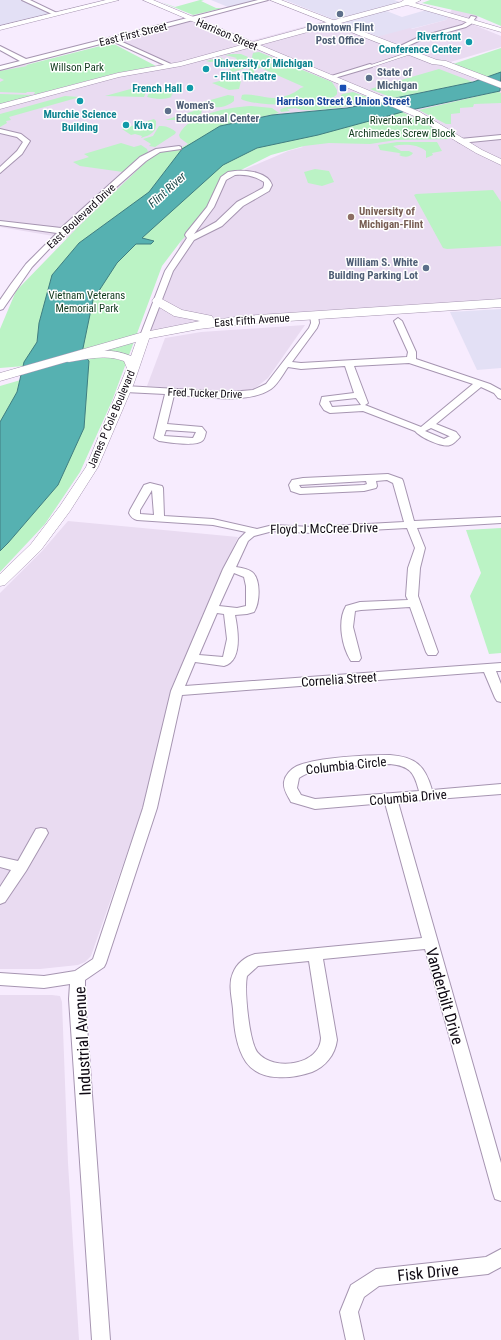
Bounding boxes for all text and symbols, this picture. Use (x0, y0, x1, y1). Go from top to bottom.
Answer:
marker: Downtown Flint Post Office (335, 9, 345, 19)
street label: Harrison Street (194, 16, 259, 53)
street label: East First Street (98, 20, 168, 49)
place label: Downtown Flint Post Office (306, 21, 374, 47)
place label: Riverfront Conference Center (379, 30, 462, 56)
marker: Riverfront Conference Center (464, 37, 474, 47)
place label: University of Michigan - Flint Theatre (214, 57, 313, 83)
park label: Willson Park (50, 61, 104, 74)
marker: University of Michigan - Flint Theatre (201, 64, 211, 74)
place label: State of Michigan (377, 66, 418, 92)
marker: State of Michigan (364, 73, 374, 83)
place label: French Hall (132, 82, 182, 95)
marker: French Hall (185, 83, 195, 93)
marker: Harrison Street & Union Street (338, 83, 348, 93)
place label: Harrison Street & Union Street (276, 95, 410, 108)
marker: Murchie Science Building (75, 96, 85, 106)
place label: Women's Educational Center (176, 99, 260, 125)
marker: Women's Educational Center (163, 106, 173, 116)
place label: Murchie Science Building (43, 108, 117, 134)
park label: Riverbank Park Archimedes Screw Block (348, 114, 456, 140)
place label: Kiva (134, 119, 153, 132)
marker: Kiva (121, 120, 131, 130)
water label: Flint River (145, 169, 189, 210)
street label: East Boulevard Drive (44, 181, 118, 251)
place label: University of Michigan-Flint (359, 205, 424, 231)
marker: University of Michigan-Flint (346, 212, 356, 222)
place label: William S. White Building Parking Lot (329, 256, 419, 282)
marker: William S. White Building Parking Lot (421, 263, 431, 273)
park label: Vietnam Veterans Memorial Park (49, 289, 125, 315)
street label: East Fifth Avenue (214, 311, 290, 330)
street label: James P Cole Boulevard (85, 368, 138, 470)
street label: Fred Tucker Drive (167, 386, 243, 401)
street label: Floyd J McCree Drive (270, 520, 378, 537)
street label: Cornelia Street (301, 669, 378, 690)
street label: Columbia Circle (305, 754, 387, 777)
street label: Columbia Drive (369, 787, 447, 808)
street label: Vanderbilt Drive (422, 946, 467, 1047)
street label: Industrial Avenue (70, 986, 95, 1096)
street label: Fisk Drive (396, 1260, 460, 1285)

